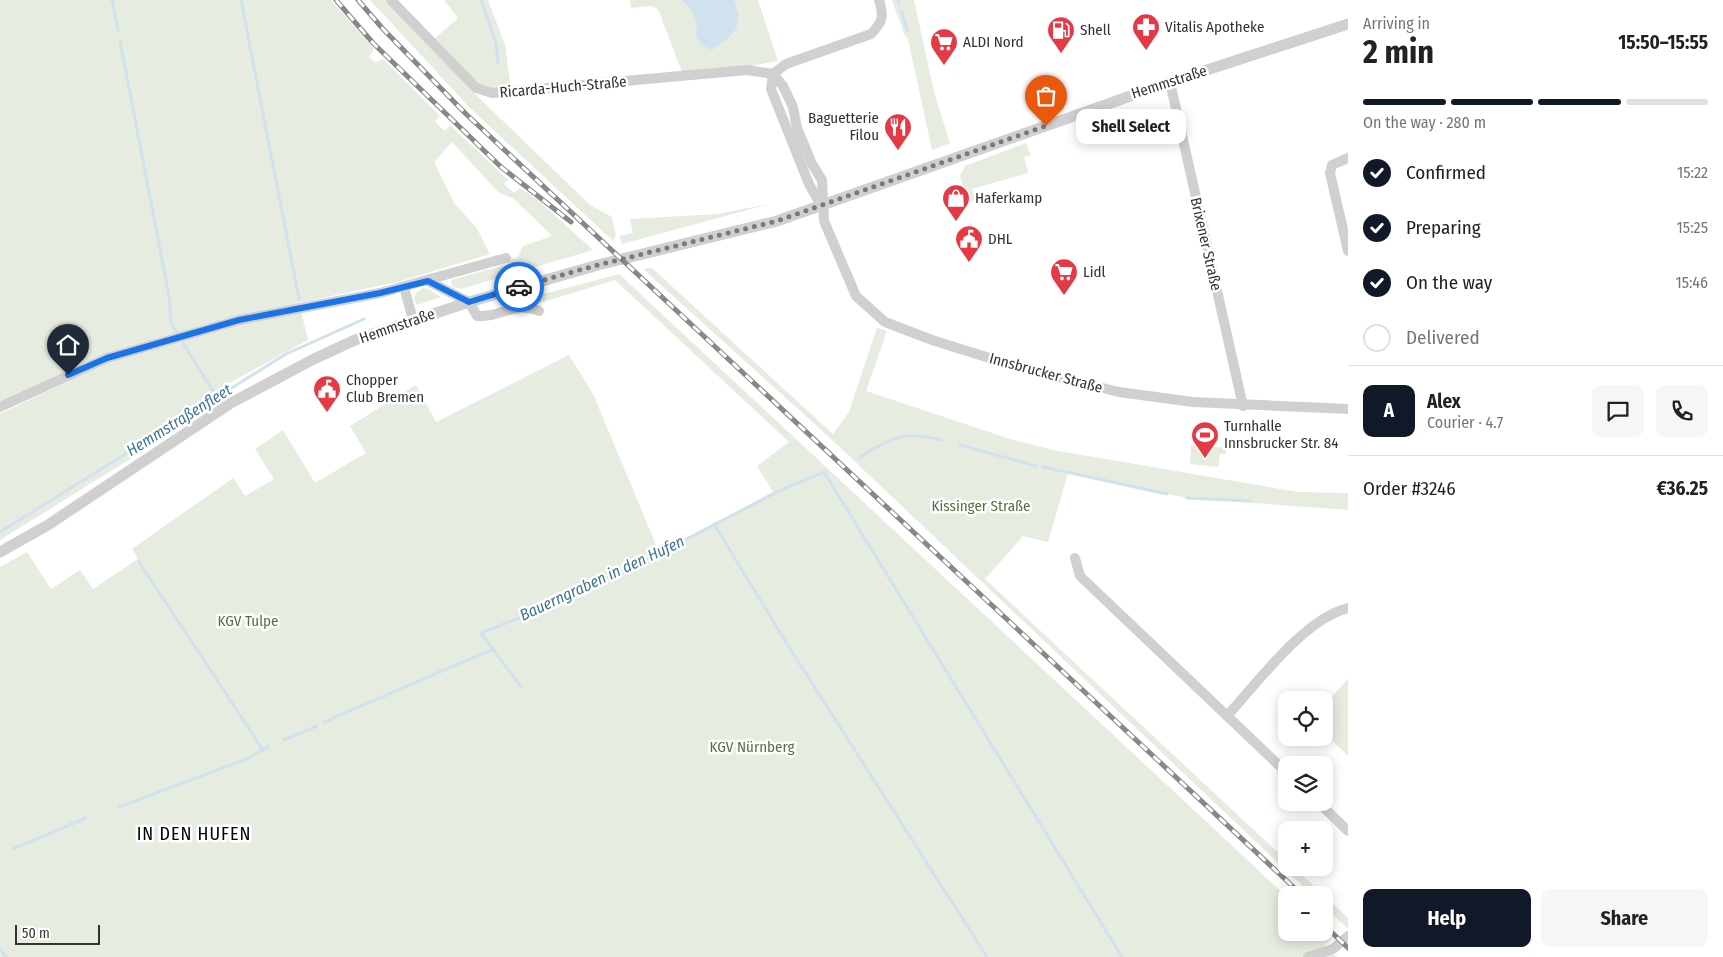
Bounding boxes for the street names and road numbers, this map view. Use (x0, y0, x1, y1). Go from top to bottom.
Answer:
street label: Hemmstraße (1129, 61, 1209, 103)
street label: Ricarda-Huch-Straße (499, 72, 627, 102)
street label: Brixener Straße (1187, 196, 1225, 292)
street label: Hemmstraße (357, 305, 437, 347)
street label: Innsbrucker Straße (987, 349, 1105, 397)

